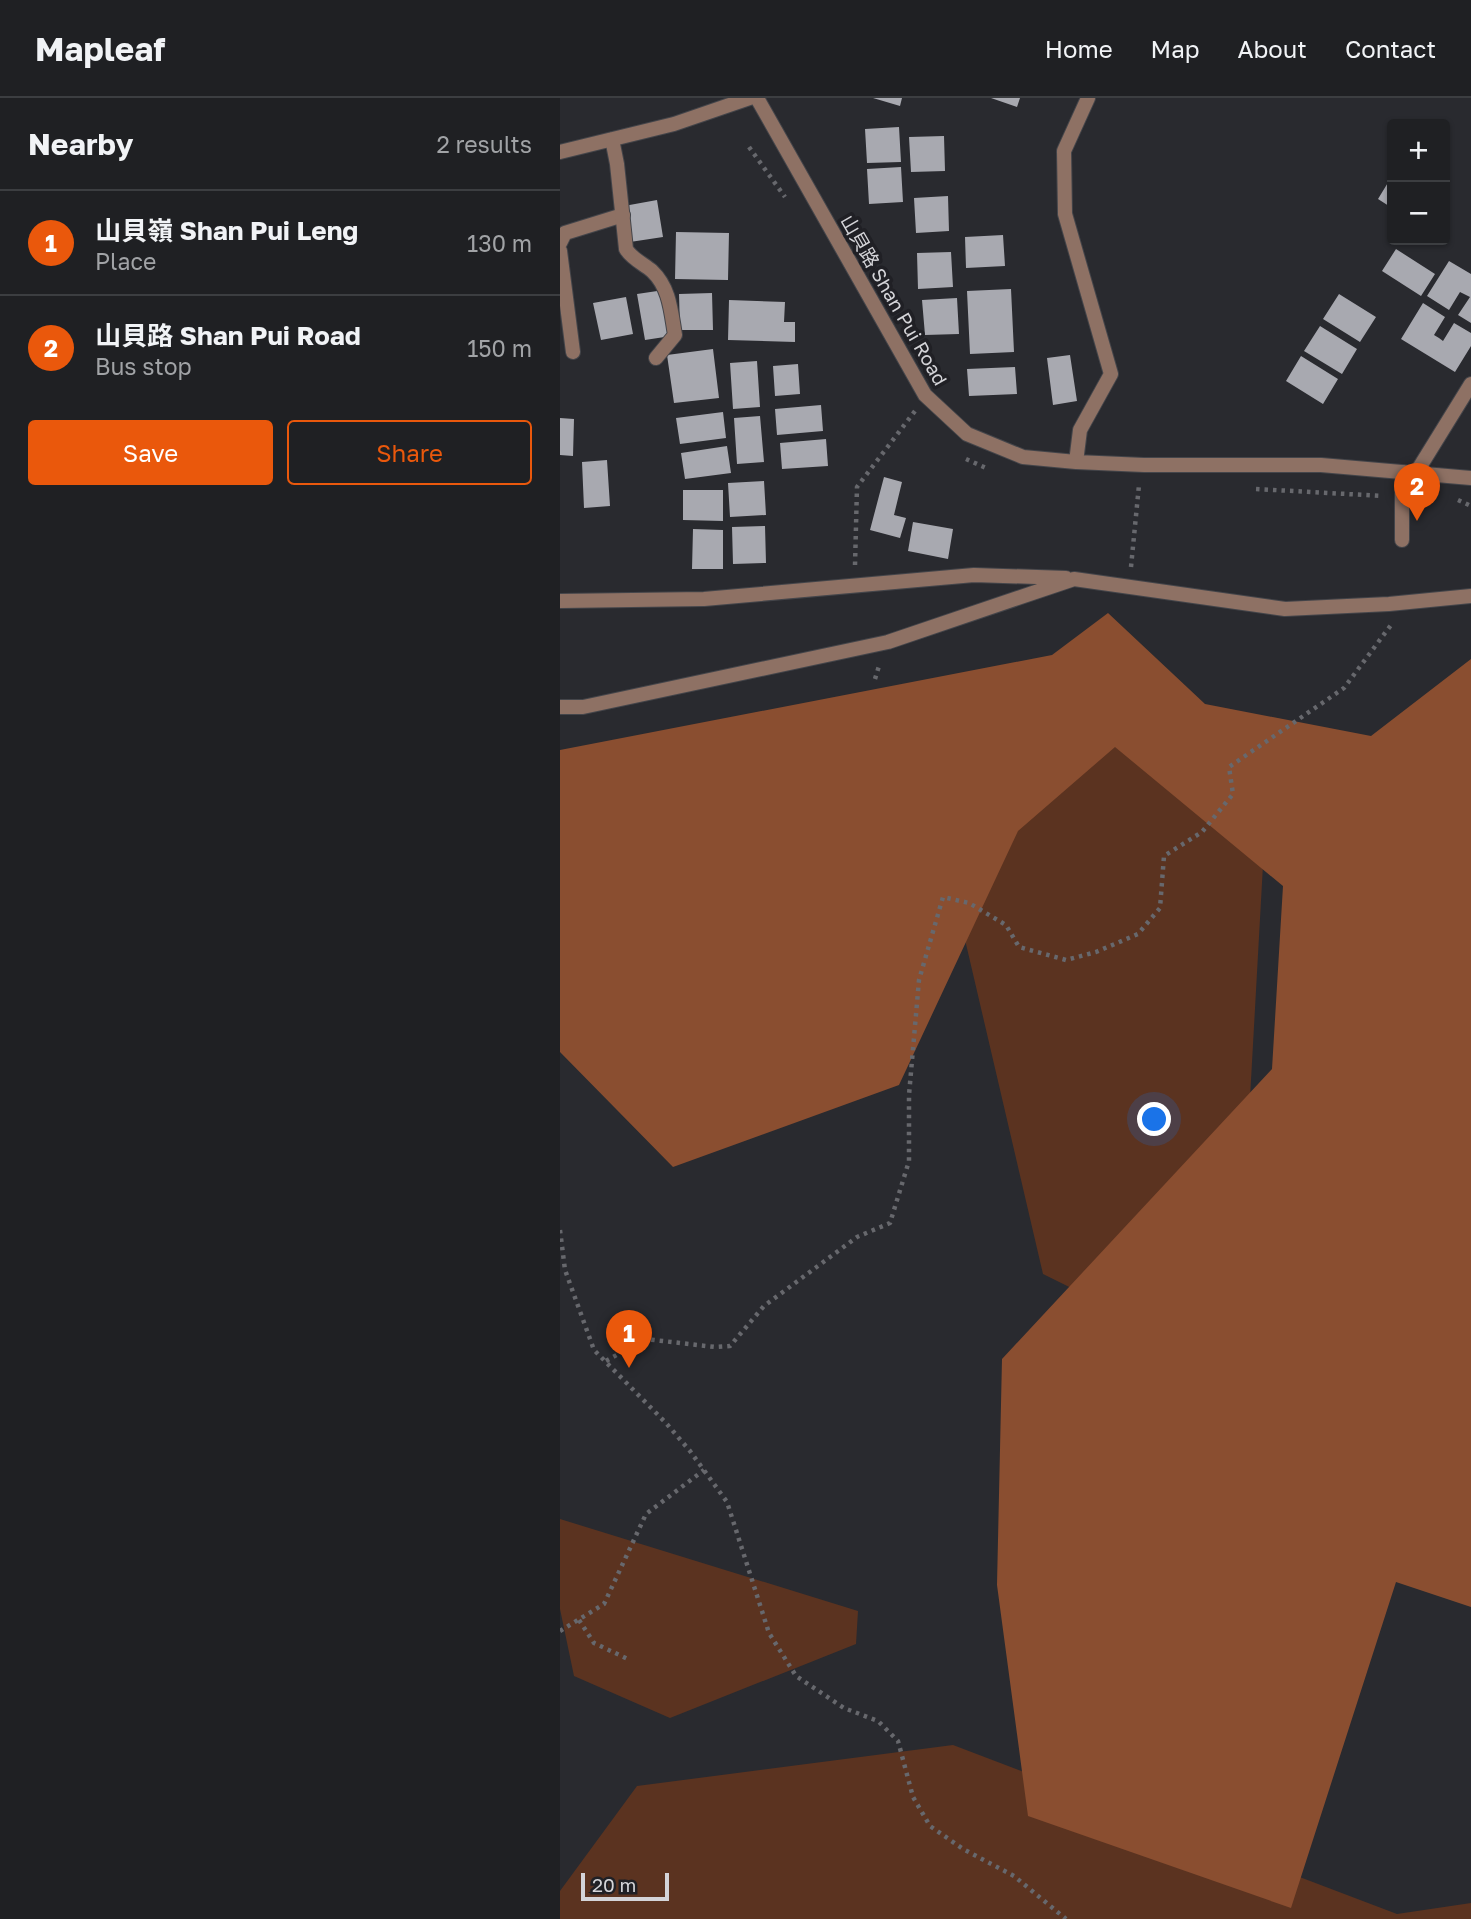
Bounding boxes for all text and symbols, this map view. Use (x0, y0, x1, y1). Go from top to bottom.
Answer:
text: Mapleaf (35, 29, 165, 68)
text: Home (1045, 34, 1113, 63)
text: Map (1151, 34, 1200, 63)
text: About (1238, 34, 1307, 63)
text: Contact (1345, 34, 1436, 63)
map controls (1387, 119, 1450, 245)
button: + (1387, 119, 1450, 182)
text: Nearby (28, 126, 133, 162)
text: 2 results (436, 130, 532, 158)
button: − (1387, 182, 1450, 245)
street label: 山貝路 Shan Pui Road (836, 210, 953, 389)
text: 山貝嶺 Shan Pui Leng (95, 215, 358, 246)
text: 1 (45, 229, 57, 257)
text: 130 m (467, 229, 532, 257)
text: Place (95, 247, 156, 275)
text: 山貝路 Shan Pui Road (95, 320, 361, 351)
text: 2 (44, 334, 58, 362)
text: 150 m (467, 334, 532, 362)
text: Bus stop (95, 352, 192, 380)
button: Save (28, 420, 273, 485)
button: Share (287, 420, 532, 485)
pin: 2 (1394, 463, 1440, 521)
your location (1137, 1102, 1171, 1136)
pin: 1 (606, 1310, 652, 1368)
scale bar (581, 1870, 668, 1902)
text: 20 m (592, 1873, 636, 1896)

